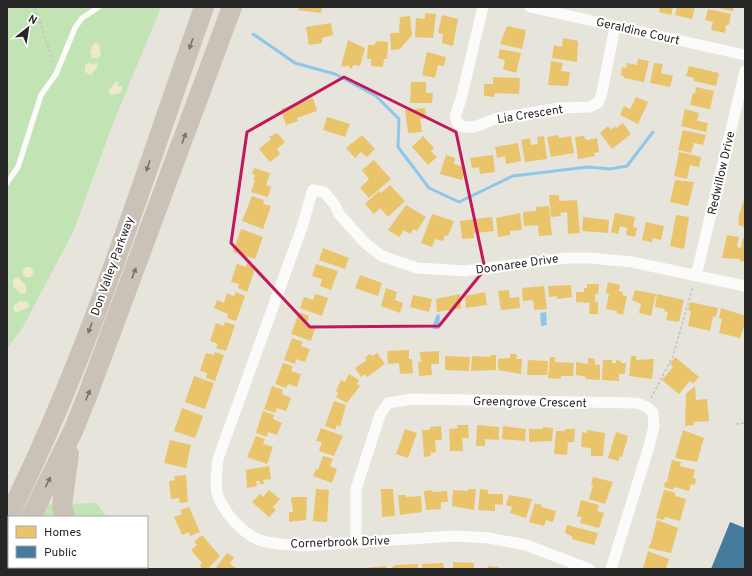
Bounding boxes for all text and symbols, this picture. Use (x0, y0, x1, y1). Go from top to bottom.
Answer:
north arrow (8, 8, 48, 48)
text: N (26, 12, 39, 28)
street label: Geraldine Court (594, 15, 681, 49)
one-way arrow (188, 38, 194, 50)
street label: Lia Crescent (496, 102, 564, 128)
street label: Redwillow Drive (705, 130, 739, 217)
one-way arrow (181, 132, 187, 144)
one-way arrow (144, 161, 150, 173)
street label: Don Valley Parkway (88, 215, 138, 318)
street label: Doonaree Drive (475, 251, 560, 279)
one-way arrow (131, 267, 137, 279)
one-way arrow (86, 323, 92, 335)
one-way arrow (85, 388, 91, 400)
street label: Greengrove Crescent (473, 394, 587, 412)
one-way arrow (45, 476, 51, 488)
legend (8, 516, 148, 568)
text: Homes (44, 525, 81, 541)
street label: Cornerbrook Drive (290, 533, 390, 553)
text: Public (44, 545, 77, 561)

